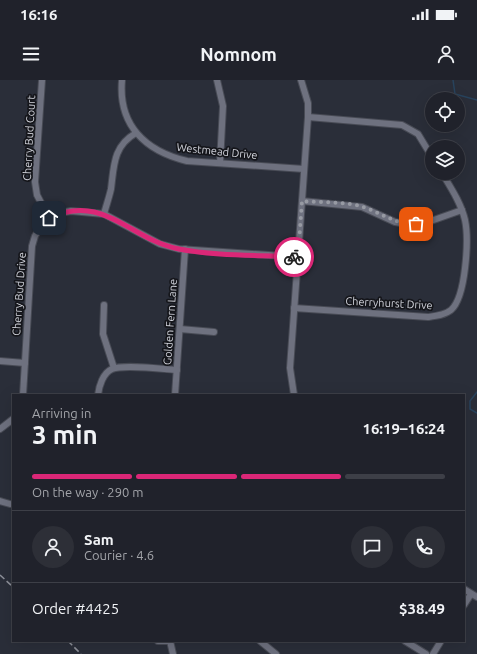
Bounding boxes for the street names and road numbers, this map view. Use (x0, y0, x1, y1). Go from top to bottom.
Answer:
street label: Cherry Bud Court (21, 94, 37, 181)
street label: Westmead Drive (176, 141, 258, 161)
street label: Cherry Bud Drive (10, 252, 28, 336)
street label: Golden Fern Lane (161, 279, 179, 365)
street label: Cherryhurst Drive (345, 295, 433, 311)

